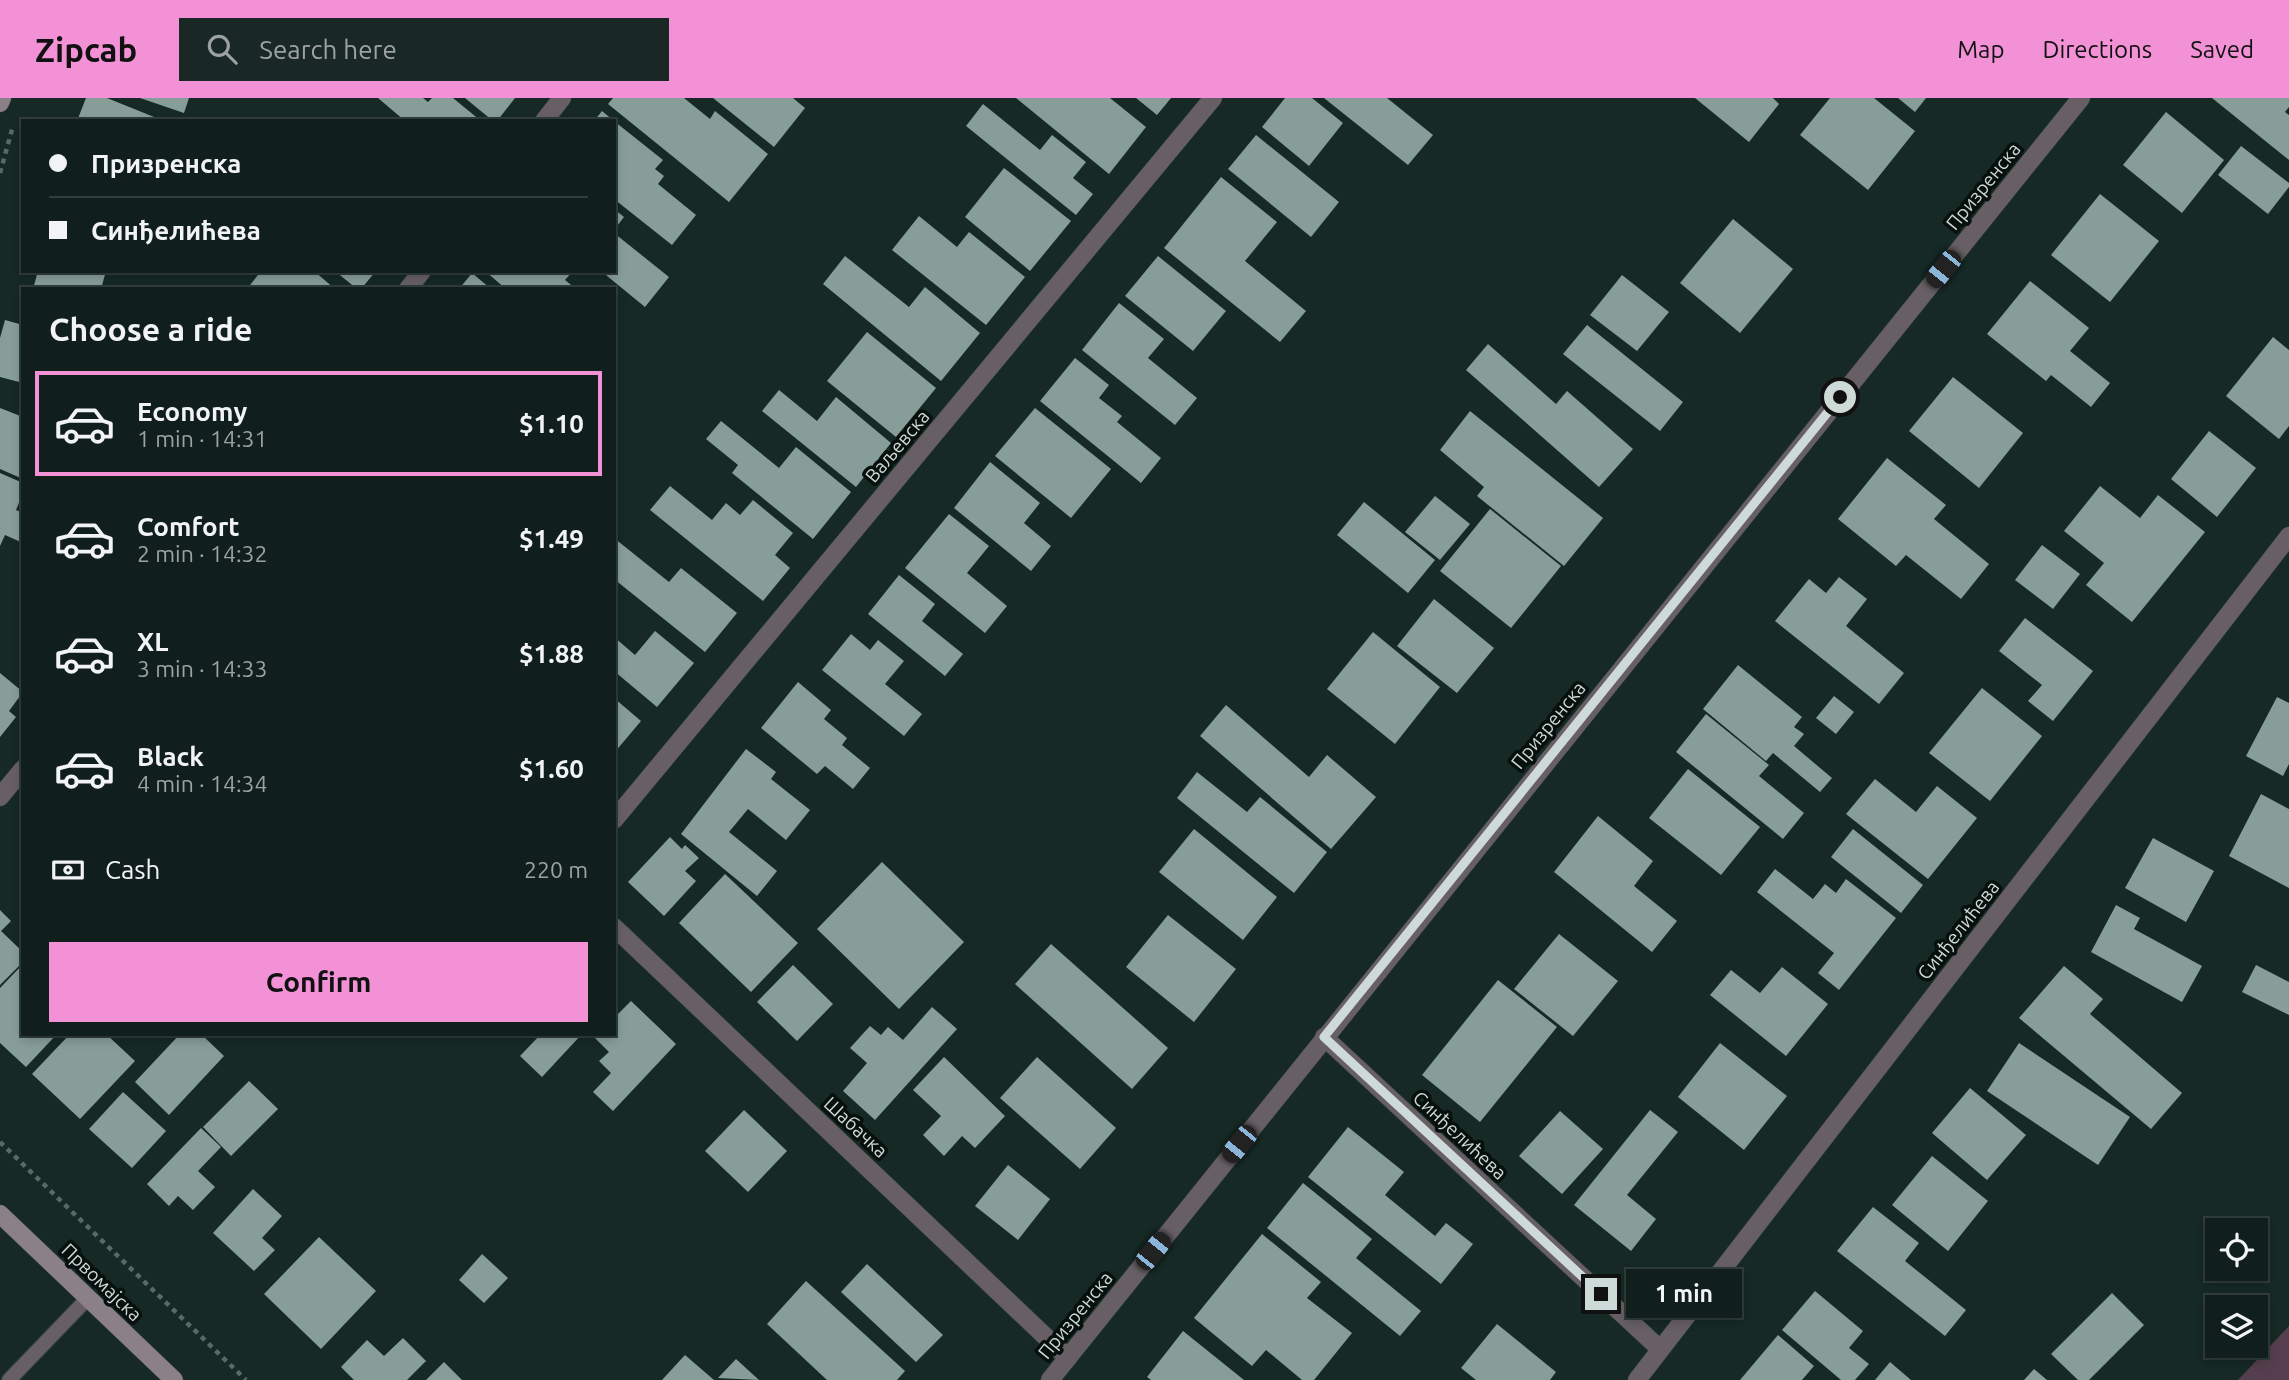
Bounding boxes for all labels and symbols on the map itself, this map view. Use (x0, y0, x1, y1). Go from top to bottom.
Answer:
street label: Призренска (1941, 138, 2025, 234)
car (1922, 246, 1965, 292)
route start (1824, 381, 1856, 413)
street label: Ваљевска (860, 405, 934, 487)
street label: Призренска (1506, 677, 1590, 773)
street label: Синђелићева (1913, 876, 2003, 984)
street label: Синђелићева (1409, 1086, 1511, 1184)
street label: Шабачка (820, 1092, 892, 1162)
car (1218, 1121, 1261, 1167)
car (1132, 1228, 1175, 1274)
street label: Првомајска (58, 1239, 146, 1325)
street label: Призренска (1033, 1267, 1117, 1363)
callout: 1 min (1626, 1270, 1741, 1318)
route end (1585, 1278, 1617, 1310)

